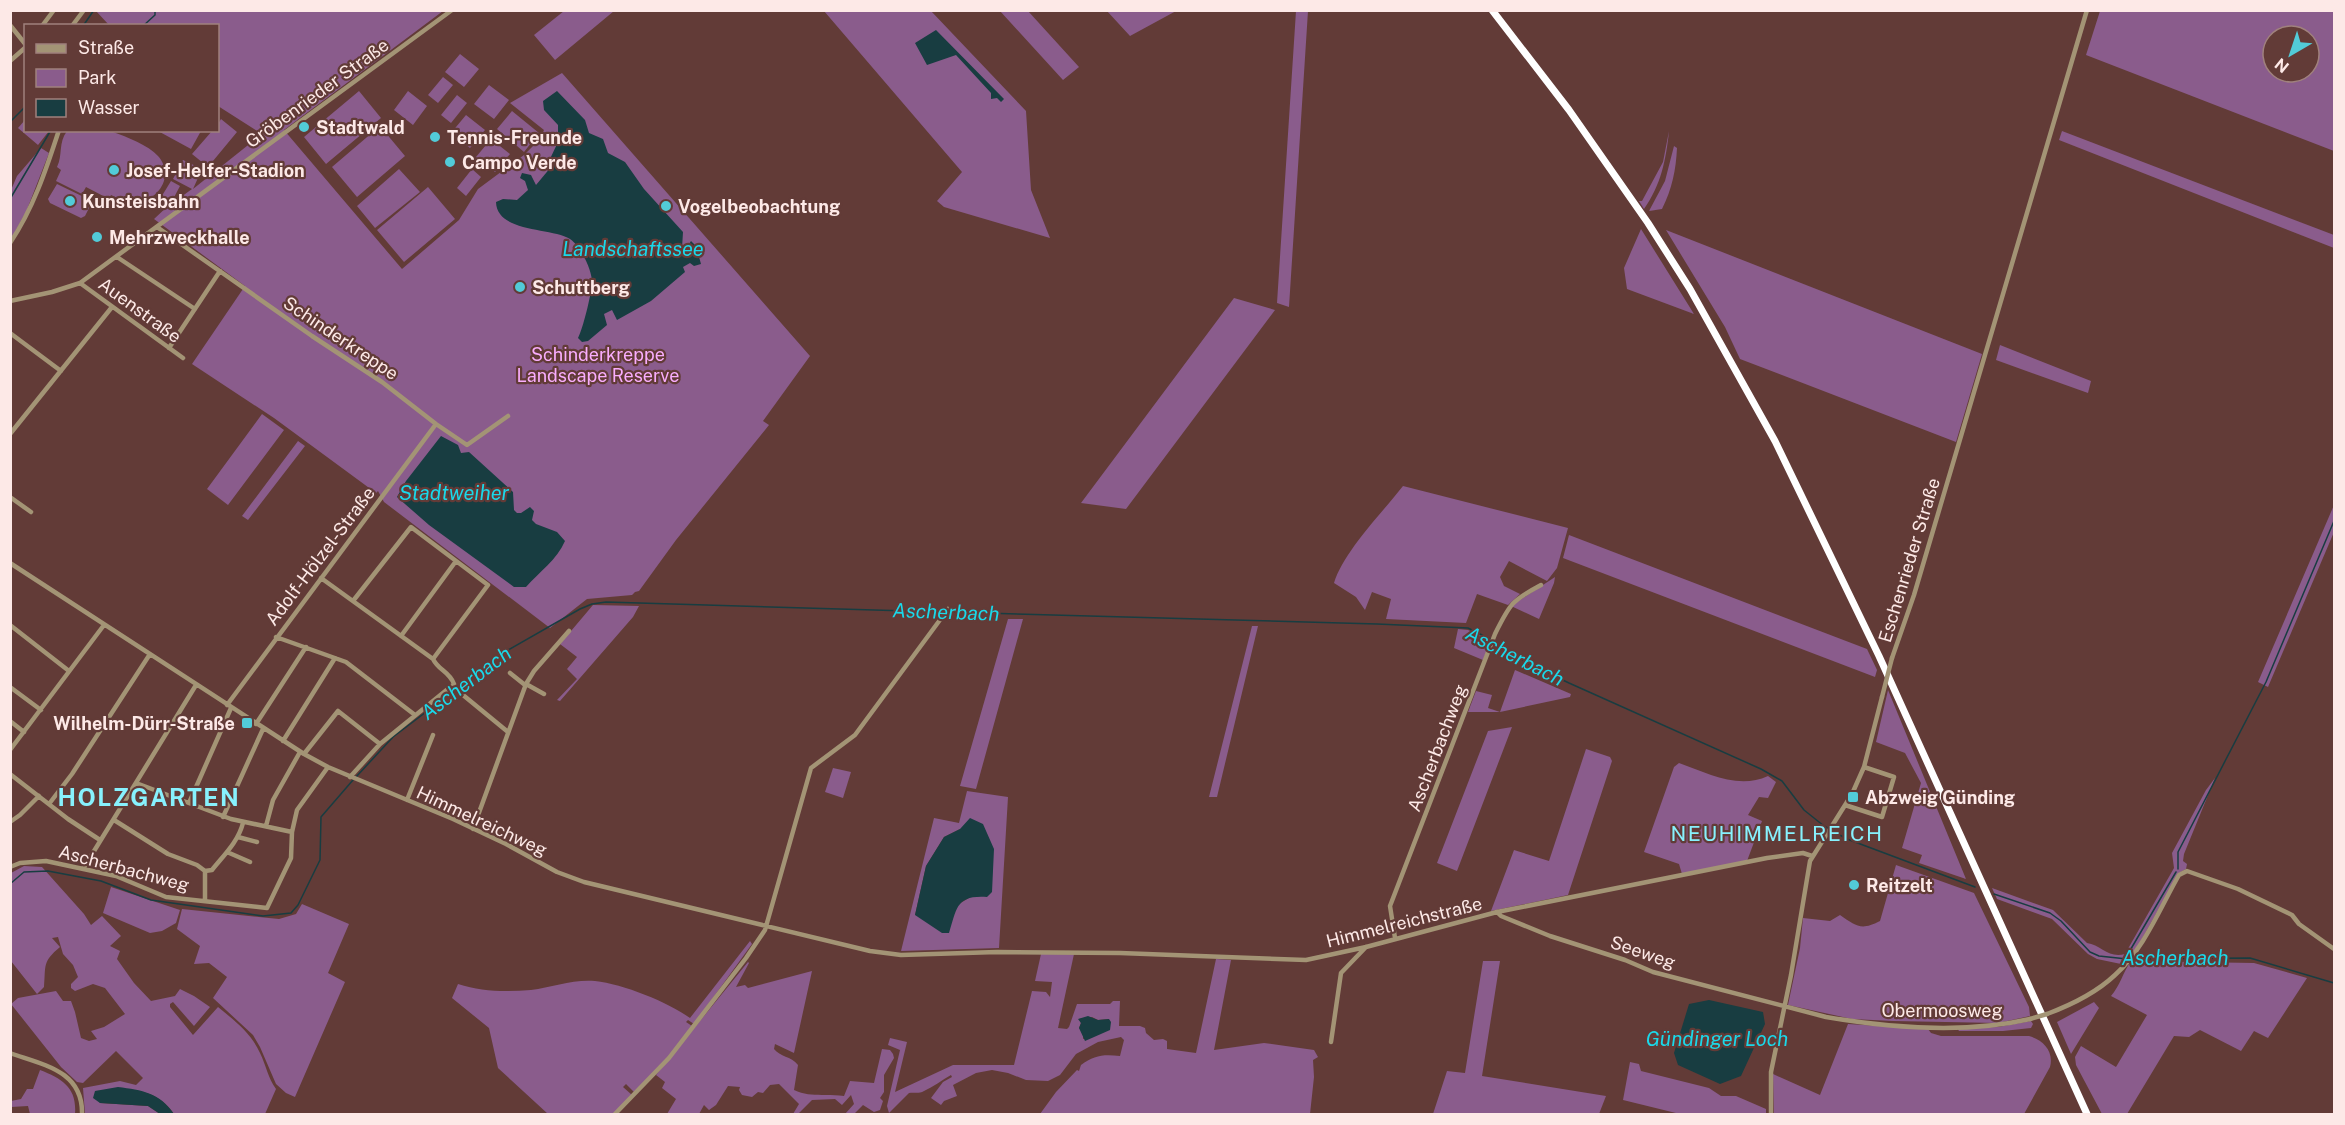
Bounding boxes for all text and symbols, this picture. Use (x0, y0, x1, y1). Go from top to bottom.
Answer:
legend (24, 24, 219, 132)
north arrow (2261, 24, 2321, 84)
street label: Gröbenrieder Straße (241, 34, 393, 152)
text: Straße (78, 37, 134, 58)
text: N (2271, 54, 2293, 77)
text: Park (78, 67, 116, 88)
text: Wasser (78, 97, 140, 118)
place label: Stadtwald (316, 117, 405, 138)
marker: Stadtwald (297, 120, 311, 134)
place label: Tennis-Freunde (447, 127, 582, 148)
marker: Tennis-Freunde (428, 130, 442, 144)
place label: Campo Verde (462, 152, 577, 173)
marker: Campo Verde (443, 155, 457, 169)
place label: Josef-Helfer-Stadion (126, 160, 305, 181)
marker: Josef-Helfer-Stadion (107, 163, 121, 177)
place label: Kunsteisbahn (82, 191, 199, 212)
marker: Kunsteisbahn (63, 194, 77, 208)
place label: Vogelbeobachtung (678, 196, 840, 217)
marker: Vogelbeobachtung (659, 199, 673, 213)
place label: Mehrzweckhalle (109, 227, 250, 248)
marker: Mehrzweckhalle (90, 230, 104, 244)
water label: Landschaftssee (562, 237, 704, 261)
street label: Auenstraße (95, 273, 185, 347)
place label: Schuttberg (532, 277, 630, 298)
marker: Schuttberg (513, 280, 527, 294)
street label: Schinderkreppe (280, 292, 402, 384)
park label: Schinderkreppe Landscape Reserve (517, 344, 679, 386)
street label: Eschenrieder Straße (1874, 475, 1944, 645)
water label: Stadtweiher (399, 481, 510, 505)
street label: Adolf-Hölzel-Straße (261, 483, 379, 629)
water label: Ascherbach (892, 598, 1000, 626)
water label: Ascherbach (1462, 621, 1568, 691)
water label: Ascherbach (416, 641, 516, 725)
street label: Ascherbachweg (1403, 681, 1471, 815)
place label: Wilhelm-Dürr-Straße (53, 713, 235, 734)
marker: Wilhelm-Dürr-Straße (240, 716, 254, 730)
street label: Himmelreichweg (413, 782, 551, 860)
district label: HOLZGARTEN (58, 783, 240, 811)
place label: Abzweig Günding (1865, 787, 2015, 808)
marker: Abzweig Günding (1846, 790, 1860, 804)
district label: NEUHIMMELREICH (1671, 821, 1883, 846)
street label: Ascherbachweg (56, 840, 192, 896)
place label: Reitzelt (1866, 875, 1933, 896)
marker: Reitzelt (1847, 878, 1861, 892)
street label: Himmelreichstraße (1324, 892, 1484, 952)
street label: Seeweg (1608, 931, 1678, 973)
water label: Ascherbach (2122, 946, 2228, 970)
street label: Obermoosweg (1881, 1000, 2003, 1021)
water label: Gündinger Loch (1646, 1027, 1788, 1051)

